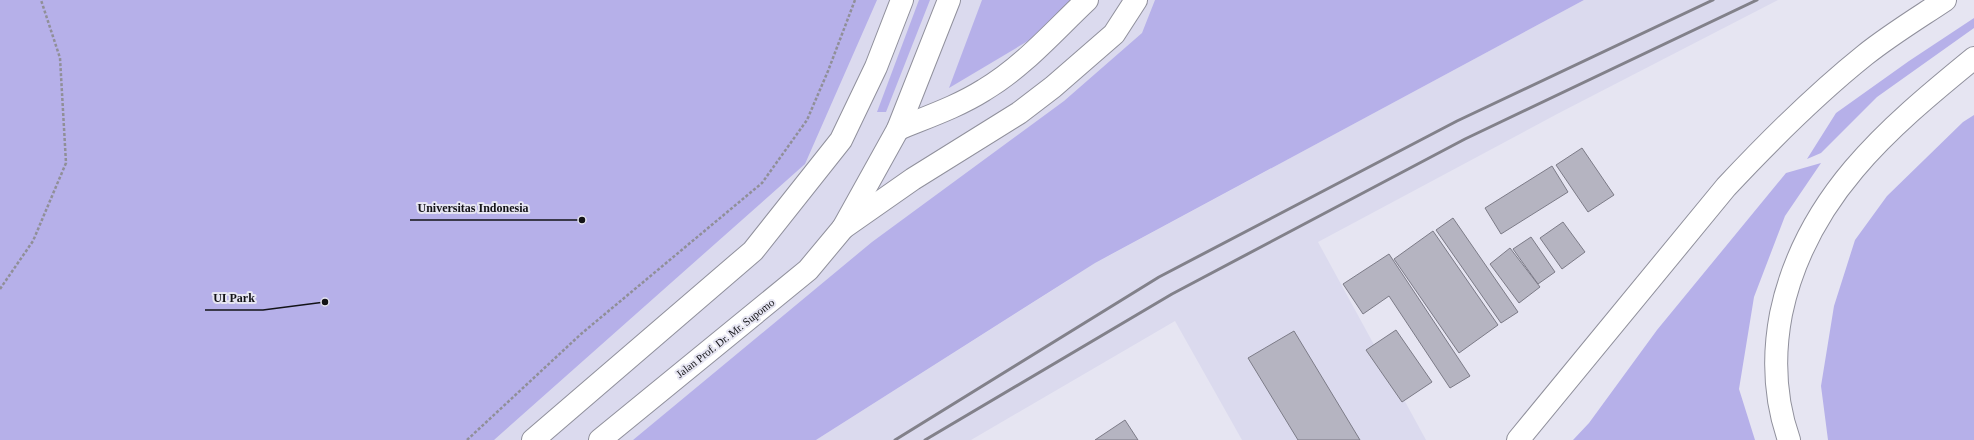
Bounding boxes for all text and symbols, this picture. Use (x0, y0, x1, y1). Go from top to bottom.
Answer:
callout: Universitas Indonesia (410, 196, 537, 220)
text: Universitas Indonesia (417, 201, 529, 215)
callout: UI Park (205, 286, 263, 310)
text: UI Park (213, 291, 255, 305)
street label: Jalan Prof. Dr. Mr. Supomo (674, 296, 777, 380)

